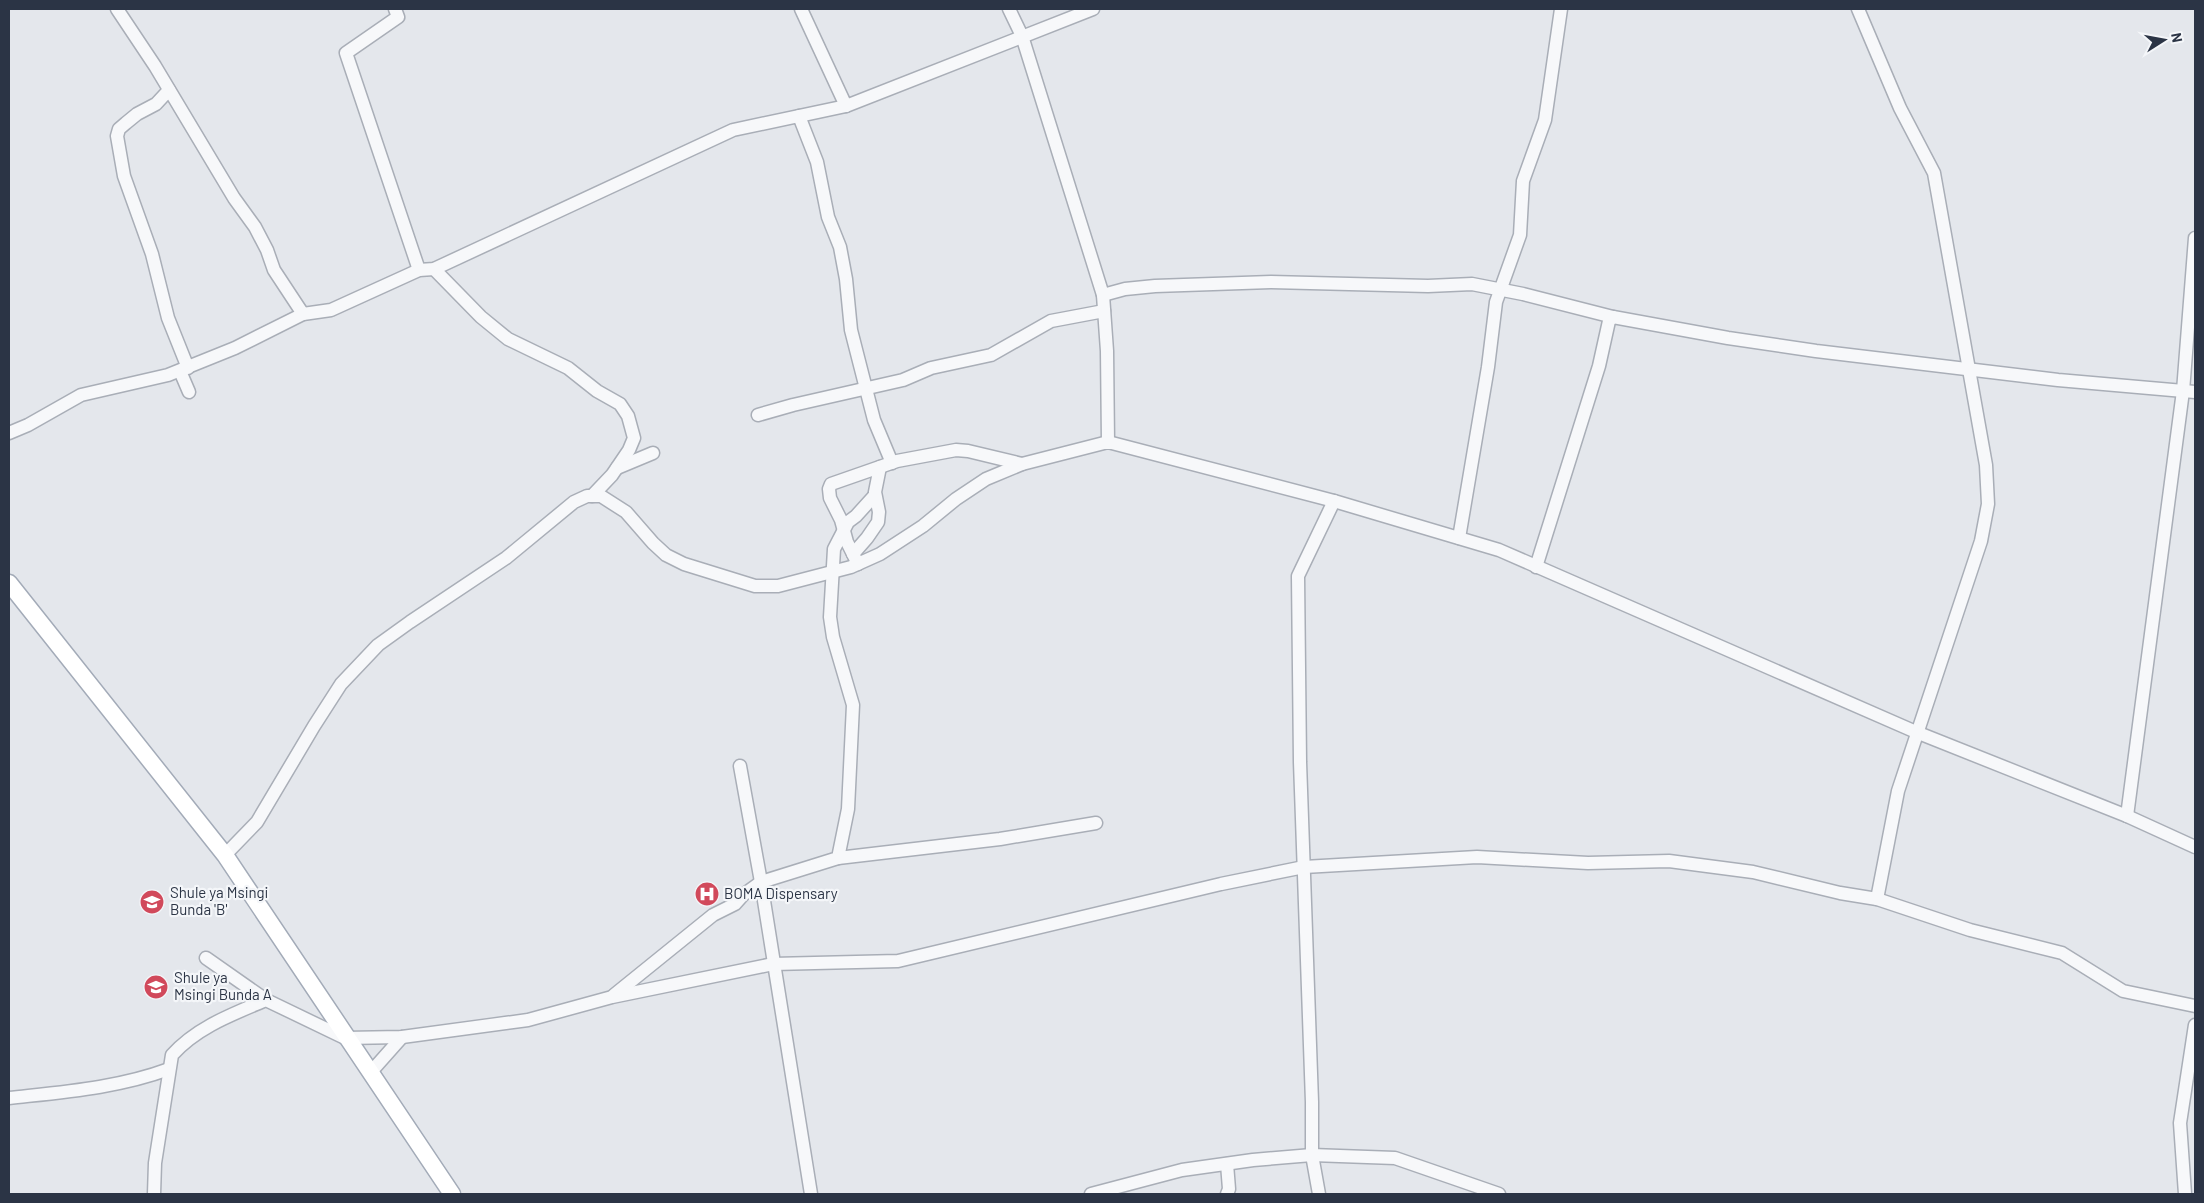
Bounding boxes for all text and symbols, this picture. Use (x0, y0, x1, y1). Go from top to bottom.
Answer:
north arrow (2139, 15, 2189, 65)
text: N (2168, 31, 2186, 44)
hospital icon: BOMA Dispensary (694, 881, 720, 907)
place label: Shule ya Msingi Bunda 'B' (170, 883, 268, 918)
place label: BOMA Dispensary (724, 884, 838, 902)
school or university icon: Shule ya Msingi Bunda 'B' (139, 889, 165, 915)
place label: Shule ya Msingi Bunda A (174, 968, 272, 1003)
school or university icon: Shule ya Msingi Bunda A (143, 974, 169, 1000)

